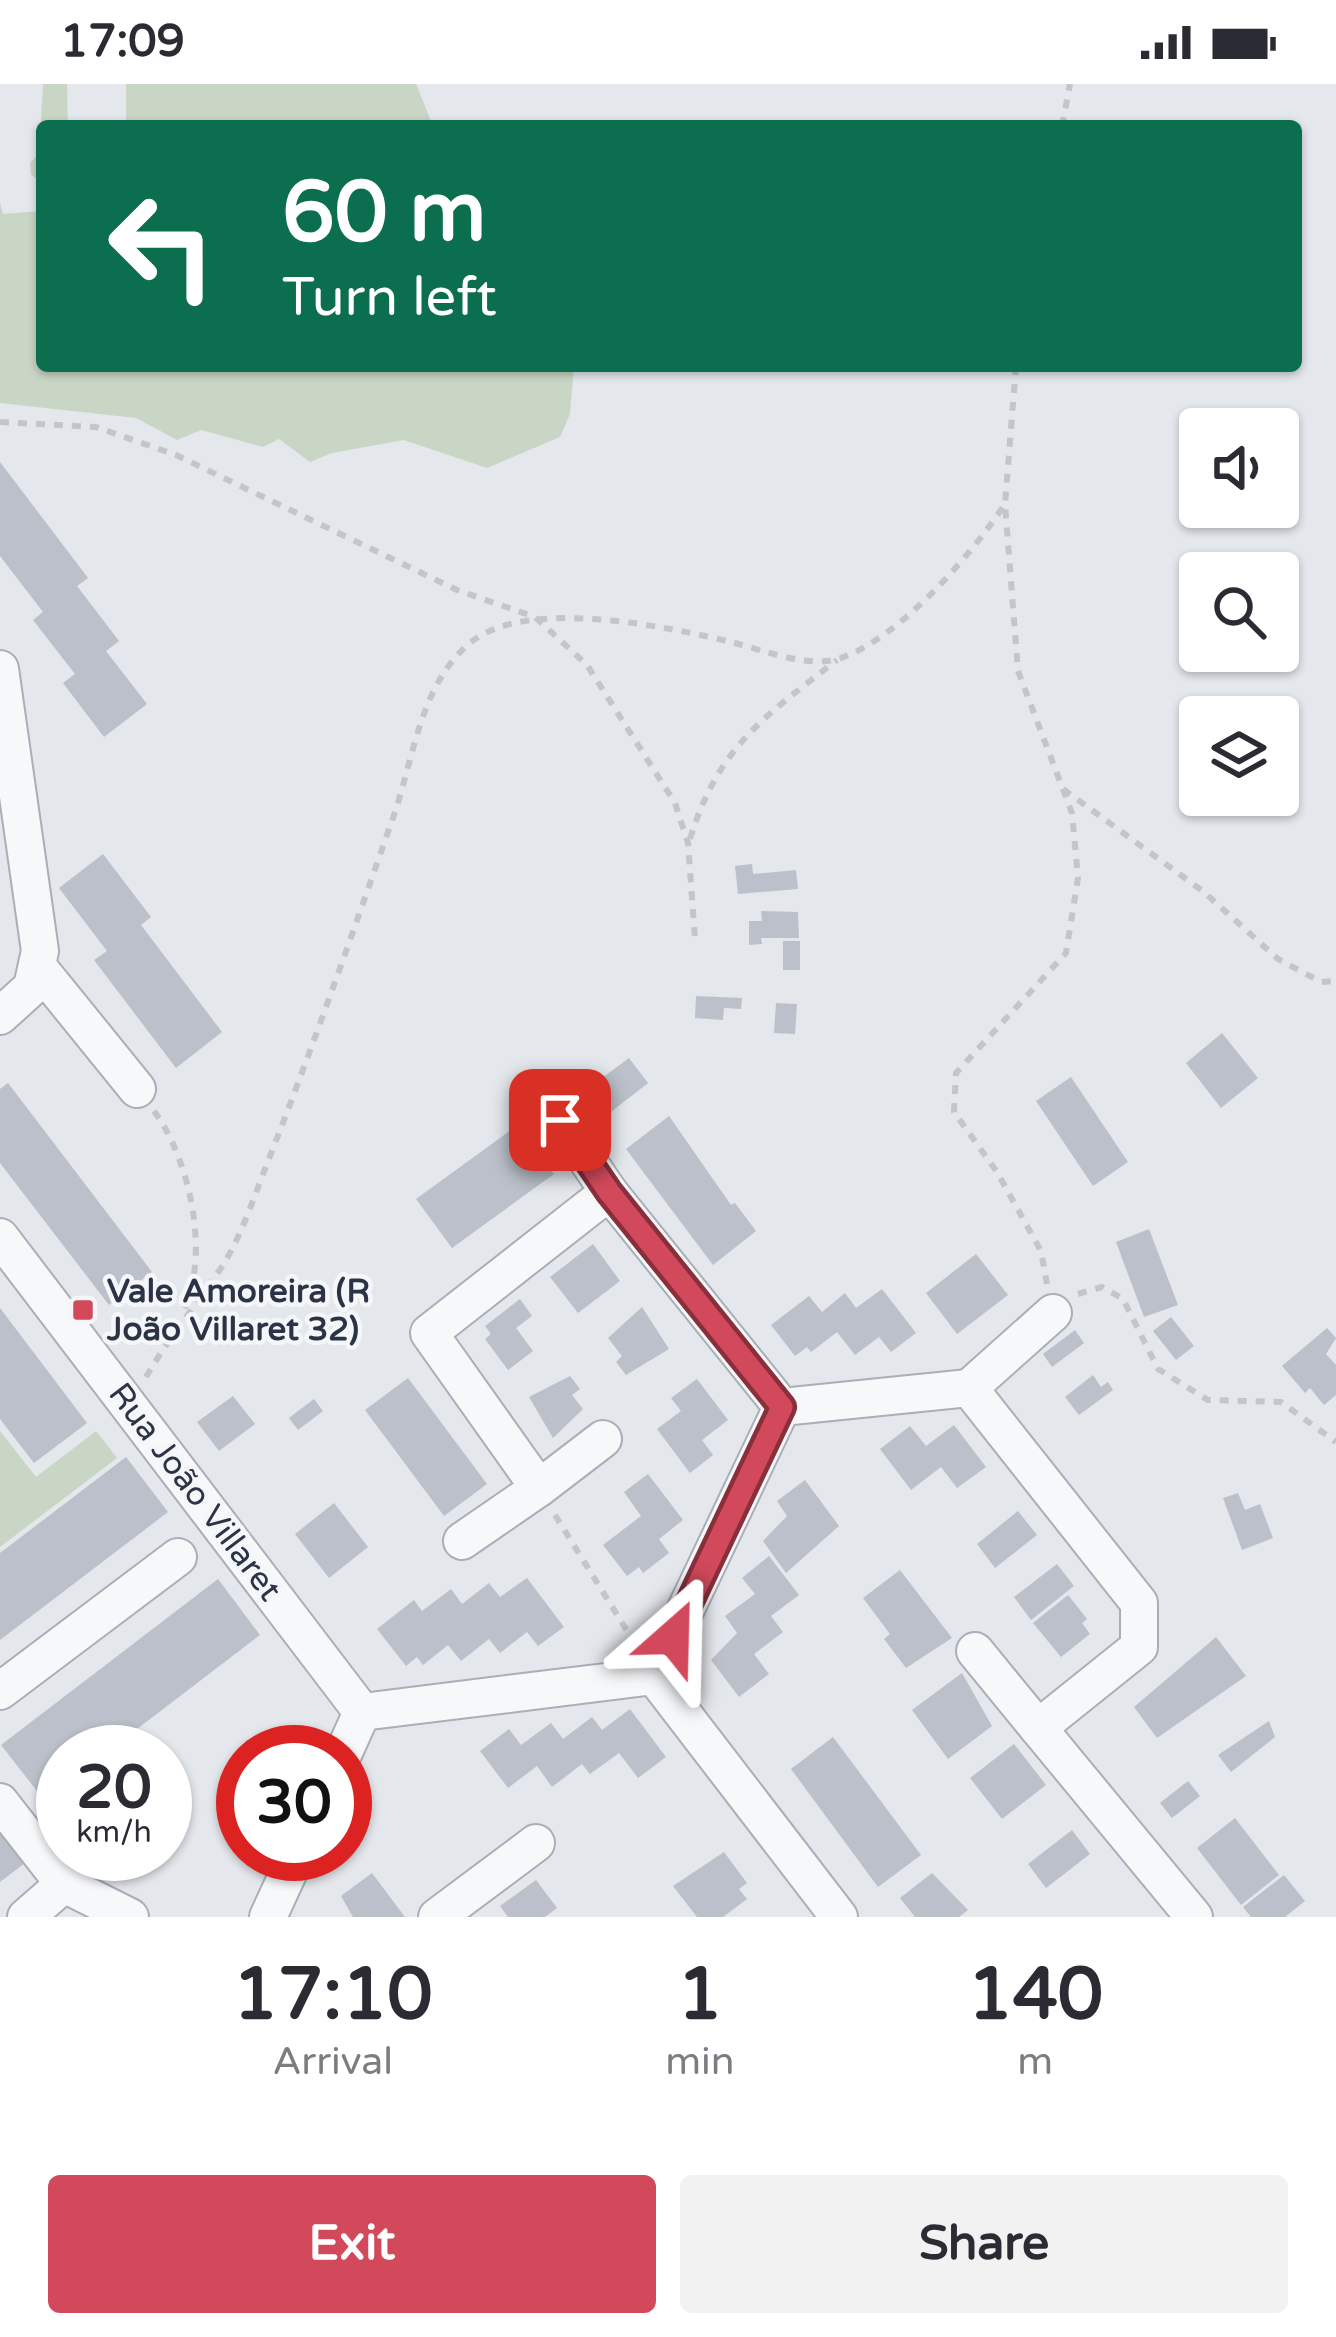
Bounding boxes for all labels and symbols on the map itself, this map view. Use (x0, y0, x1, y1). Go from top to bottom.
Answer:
pin (509, 1069, 611, 1171)
place label: Vale Amoreira (R João Villaret 32) (106, 1272, 370, 1349)
marker: Vale Amoreira (R João Villaret 32) (70, 1297, 96, 1323)
street label: Rua João Villaret (100, 1375, 290, 1609)
position arrow (610, 1574, 736, 1700)
speed limit sign: 30 (216, 1725, 372, 1881)

